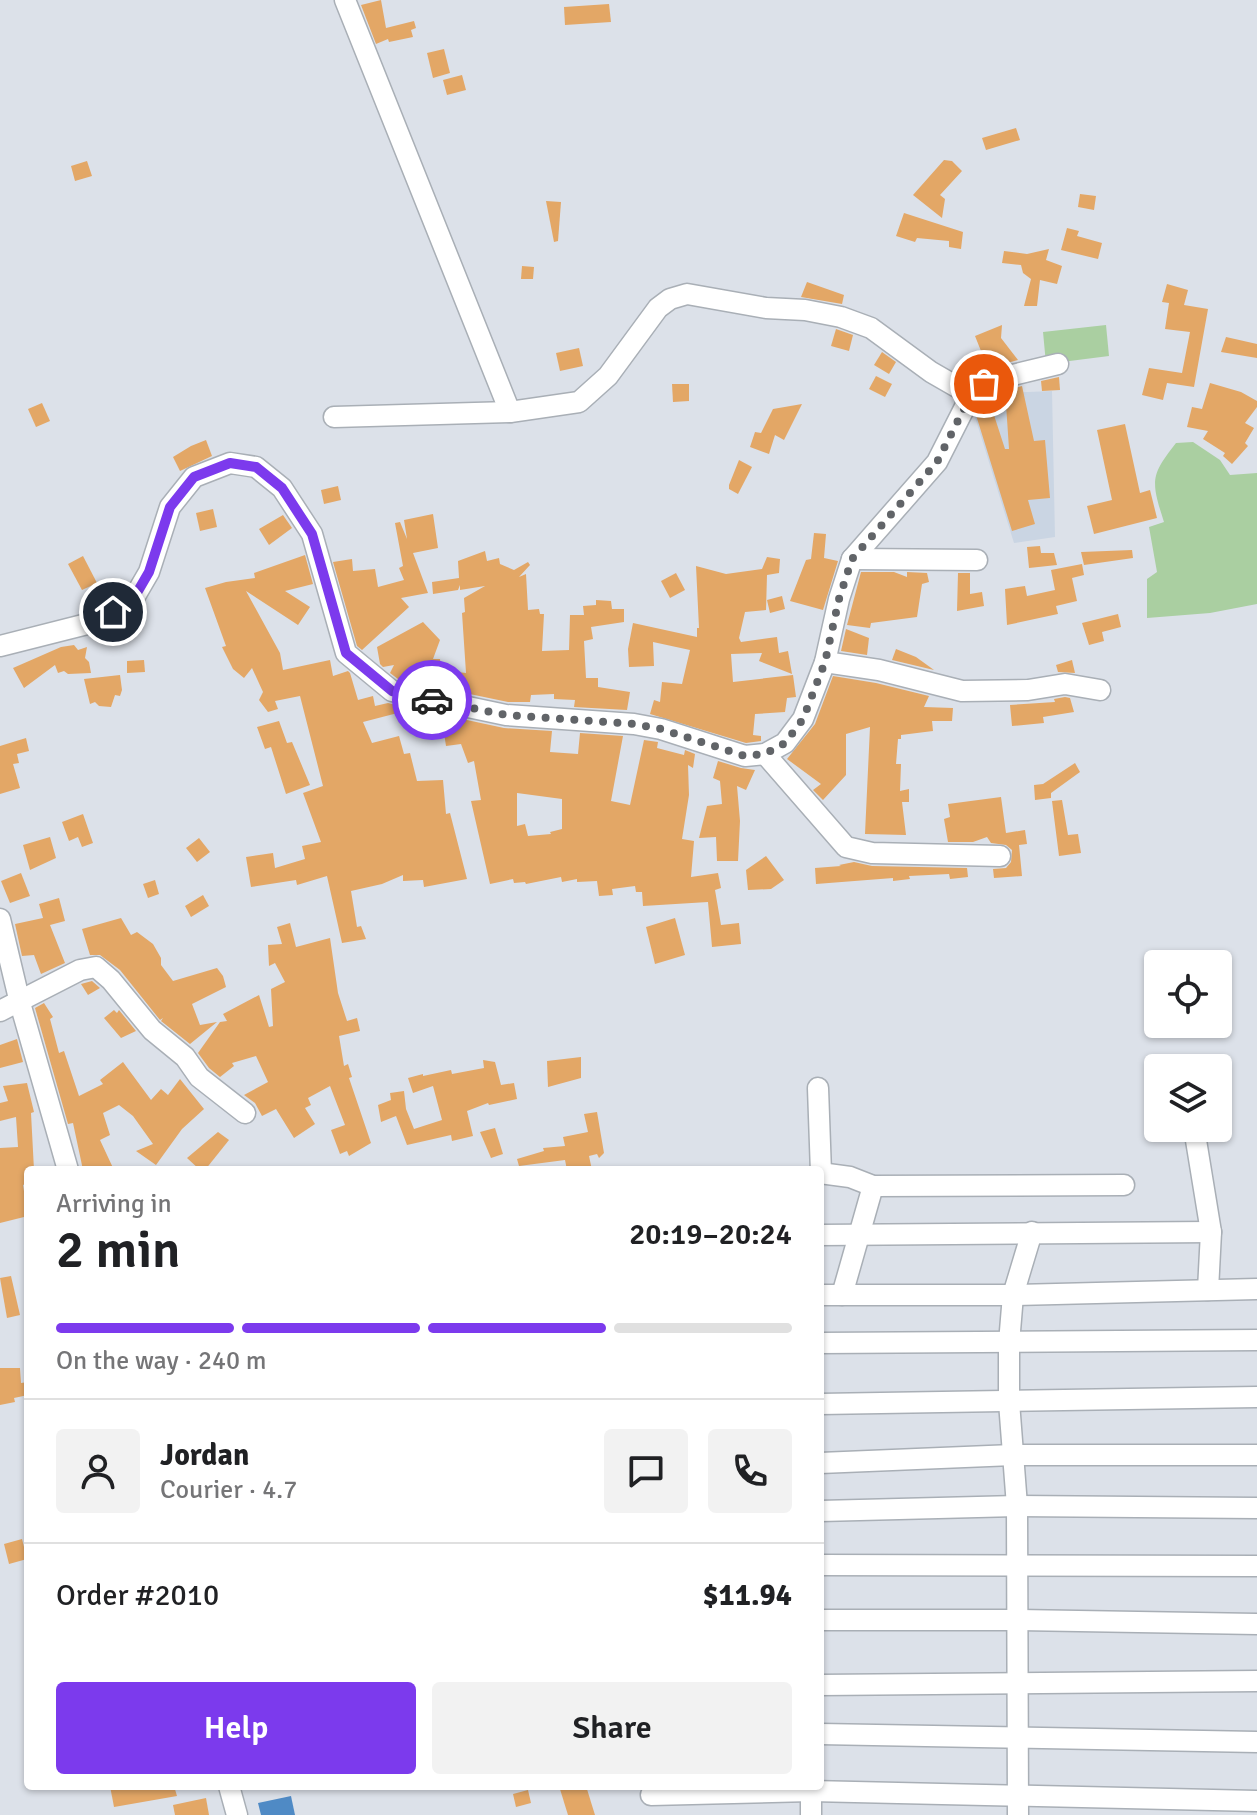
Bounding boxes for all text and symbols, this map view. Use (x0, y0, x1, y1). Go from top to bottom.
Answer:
pin (950, 350, 1018, 418)
icon: bag (962, 362, 1006, 406)
pin (79, 578, 147, 646)
icon: home (91, 590, 135, 634)
courier (392, 660, 472, 740)
icon: car (410, 678, 454, 722)
map controls (1144, 950, 1232, 1142)
button: locate (1144, 950, 1232, 1038)
button: layers (1144, 1054, 1232, 1142)
text: Arriving in (56, 1188, 172, 1220)
text: 20:19–20:24 (629, 1216, 792, 1253)
text: 2 min (56, 1218, 181, 1282)
text: On the way · 240 m (56, 1345, 266, 1377)
button: person (56, 1429, 140, 1513)
button: chat (604, 1429, 688, 1513)
button: phone (708, 1429, 792, 1513)
text: Jordan (160, 1437, 249, 1474)
text: Courier · 4.7 (160, 1474, 297, 1506)
text: Order #2010 (56, 1577, 219, 1614)
text: $11.94 (702, 1577, 792, 1614)
button: Help (56, 1682, 416, 1774)
button: Share (432, 1682, 792, 1774)

